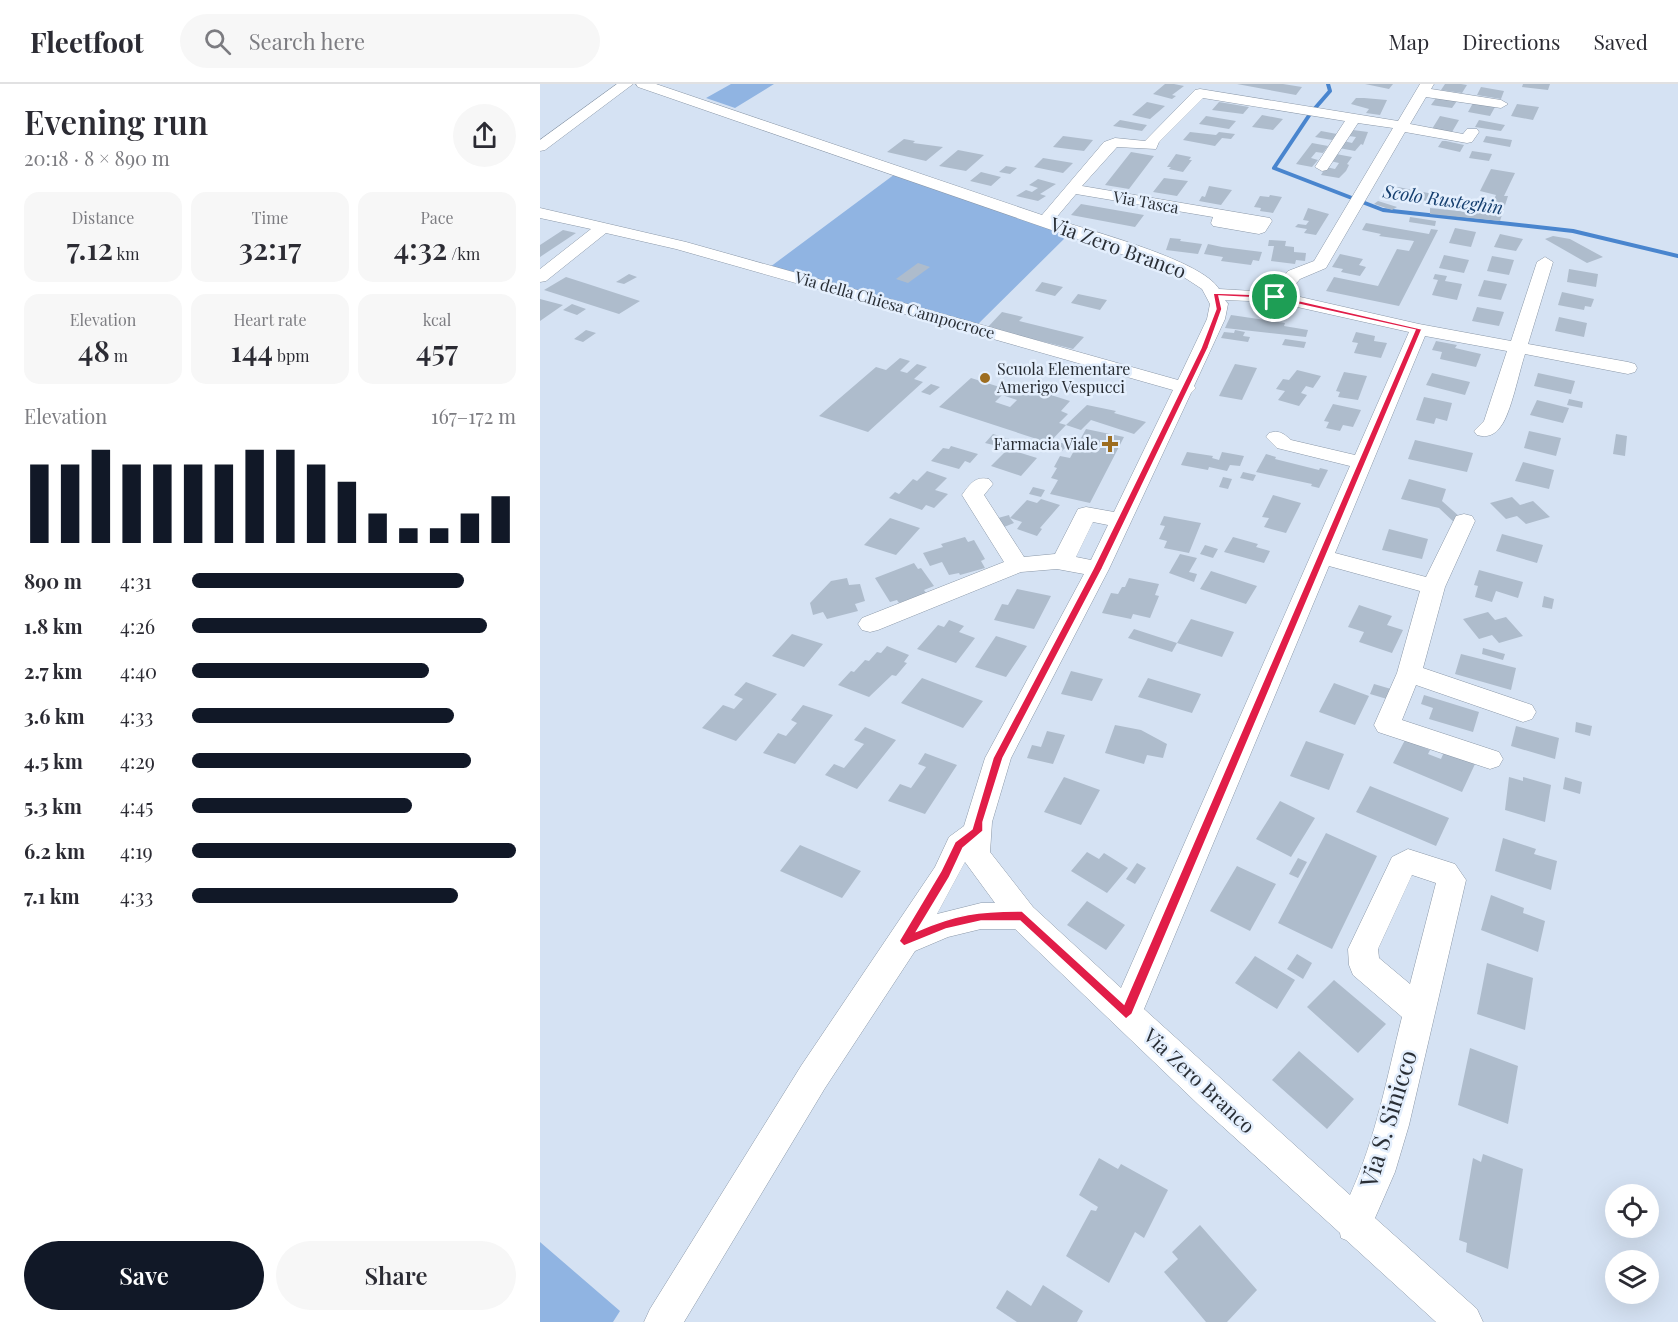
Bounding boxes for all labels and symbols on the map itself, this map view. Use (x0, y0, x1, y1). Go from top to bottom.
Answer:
water label: Scolo Rusteghin (1380, 179, 1505, 219)
street label: Via Tasca (1111, 185, 1181, 218)
street label: Via Zero Branco (1046, 209, 1190, 284)
street label: Via della Chiesa Campocroce (792, 266, 998, 343)
pin (1249, 271, 1300, 322)
place label: Scuola Elementare Amerigo Vespucci (996, 358, 1130, 397)
marker: Scuola Elementare Amerigo Vespucci (978, 371, 992, 385)
place label: Farmacia Viale (993, 433, 1098, 454)
marker: Farmacia Viale (1103, 437, 1117, 451)
street label: Via Zero Branco (1138, 1021, 1261, 1138)
street label: Via S. Sinicco (1351, 1046, 1423, 1192)

